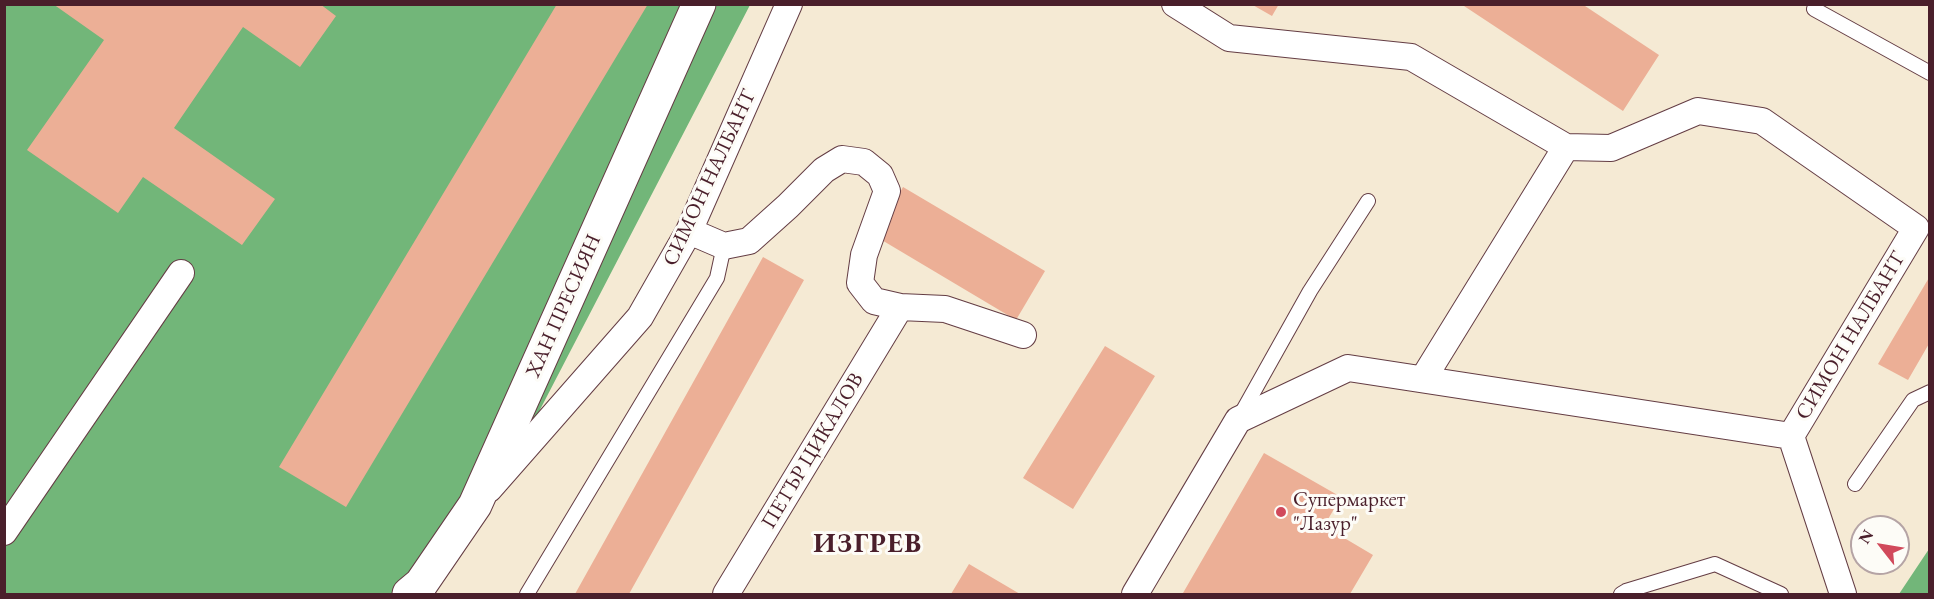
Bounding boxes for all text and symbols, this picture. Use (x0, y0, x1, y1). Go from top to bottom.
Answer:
street label: СИМОН НАЛБАНТ (658, 86, 762, 270)
street label: ХАН ПРЕСИЯН (521, 230, 607, 382)
street label: СИМОН НАЛБАНТ (1791, 247, 1911, 425)
street label: ПЕТЪР ЦИКАЛОВ (757, 369, 869, 533)
place label: Супермаркет "Лазур" (1293, 487, 1405, 537)
marker: Супермаркет "Лазур" (1274, 505, 1288, 519)
north arrow (1850, 515, 1910, 575)
text: N (1854, 526, 1878, 547)
district label: ИЗГРЕВ (813, 529, 923, 561)

